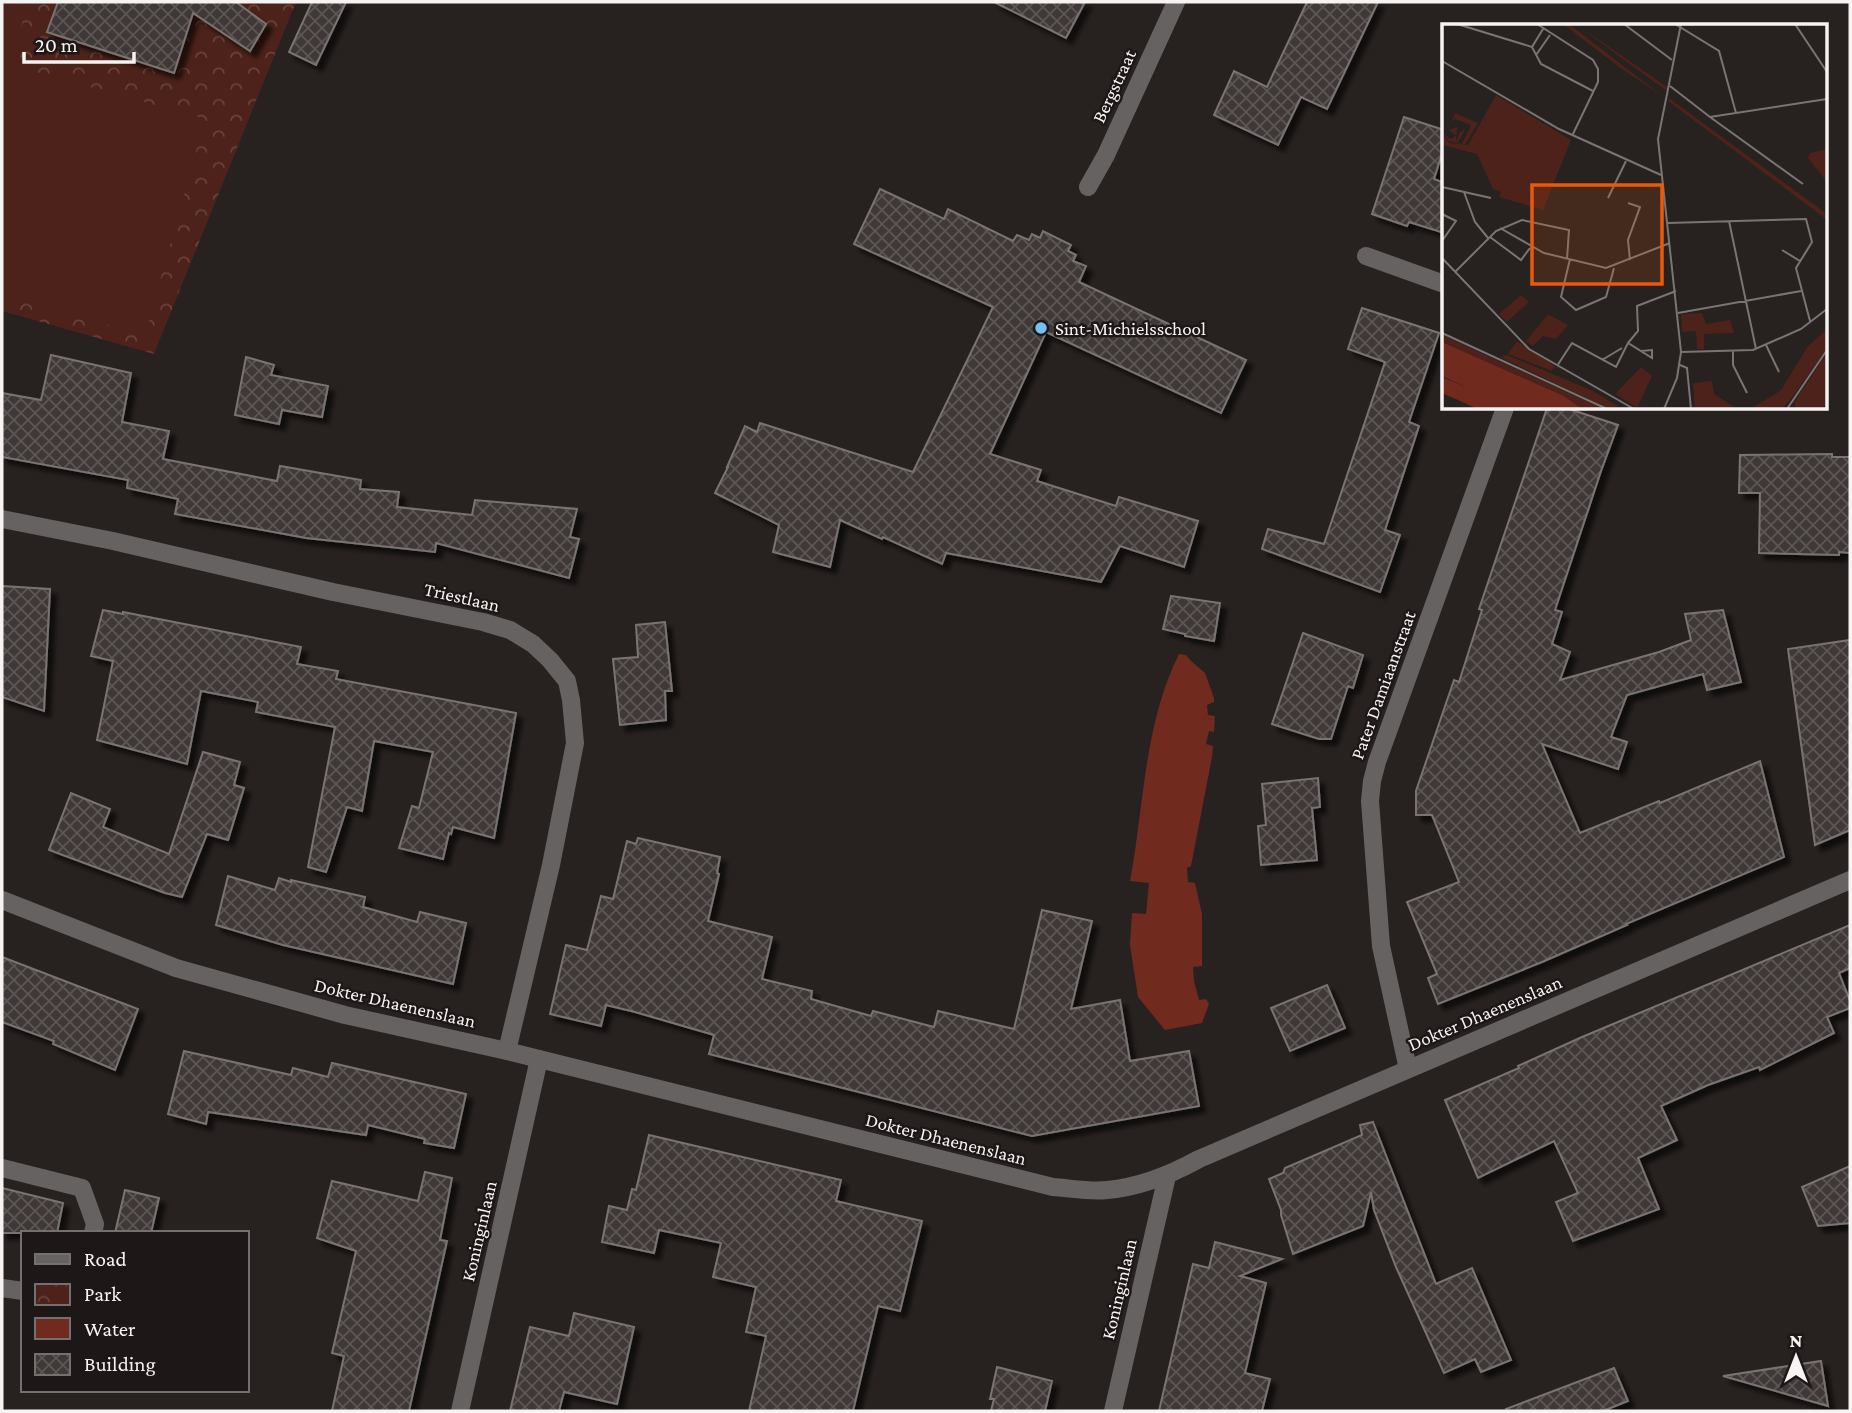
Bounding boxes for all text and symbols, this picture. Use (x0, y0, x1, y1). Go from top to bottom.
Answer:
scale bar (24, 21, 135, 65)
inset map (1442, 24, 1828, 410)
text: 20 m (35, 33, 78, 57)
street label: Bergstraat (1088, 45, 1140, 126)
place label: Sint-Michielsschool (1055, 318, 1206, 339)
marker: Sint-Michielsschool (1033, 320, 1049, 336)
street label: Triestlaan (422, 578, 502, 616)
street label: Pater Damiaanstraat (1346, 607, 1420, 762)
street label: Dokter Dhaenenslaan (1405, 971, 1565, 1055)
street label: Dokter Dhaenenslaan (312, 974, 478, 1032)
street label: Dokter Dhaenenslaan (863, 1109, 1029, 1169)
street label: Koninginlaan (457, 1179, 501, 1283)
legend (21, 1231, 248, 1392)
street label: Koninginlaan (1097, 1237, 1141, 1341)
text: Road (84, 1247, 127, 1271)
text: Park (84, 1282, 121, 1306)
text: Water (84, 1317, 136, 1341)
north arrow (1761, 1322, 1831, 1392)
text: N (1790, 1330, 1803, 1351)
text: Building (84, 1352, 156, 1376)

